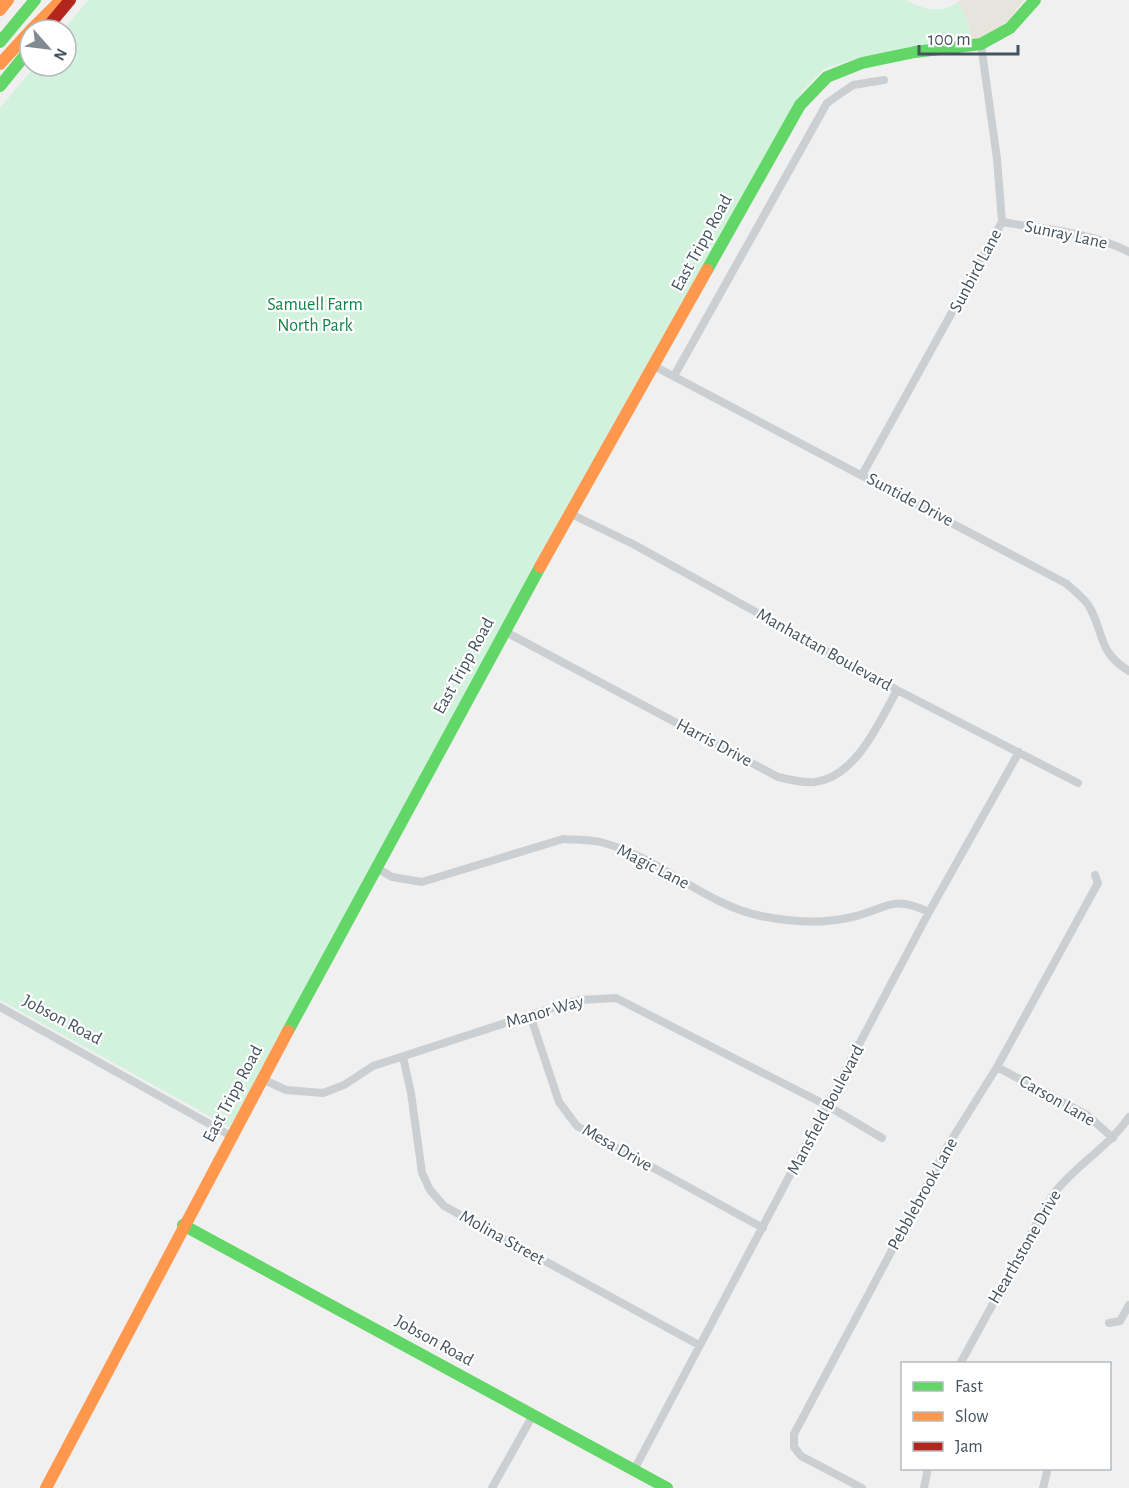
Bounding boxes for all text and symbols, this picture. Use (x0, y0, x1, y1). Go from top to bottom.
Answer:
north arrow (18, 18, 78, 78)
scale bar (919, 18, 1018, 56)
text: 100 m (928, 31, 971, 49)
text: N (51, 46, 70, 63)
street label: East Tripp Road (668, 192, 736, 294)
street label: Sunray Lane (1023, 217, 1109, 253)
street label: Sunbird Lane (947, 226, 1005, 316)
park label: Samuell Farm North Park (267, 296, 363, 335)
street label: Suntide Drive (864, 470, 956, 530)
street label: Manhattan Boulevard (753, 605, 895, 695)
street label: East Tripp Road (430, 615, 498, 717)
street label: Harris Drive (673, 716, 755, 770)
street label: Magic Lane (614, 841, 692, 893)
street label: Jobson Road (20, 992, 104, 1048)
street label: Manor Way (504, 992, 586, 1032)
street label: Mansfield Boulevard (784, 1042, 868, 1178)
street label: East Tripp Road (200, 1043, 266, 1145)
street label: Carson Lane (1016, 1072, 1098, 1130)
street label: Mesa Drive (579, 1121, 655, 1175)
street label: Pebblebrook Lane (885, 1135, 961, 1253)
street label: Hearthstone Drive (985, 1187, 1065, 1307)
street label: Molina Street (456, 1207, 548, 1269)
street label: Jobson Road (392, 1312, 476, 1370)
legend (901, 1362, 1111, 1470)
text: Fast (955, 1378, 983, 1396)
text: Slow (955, 1408, 988, 1426)
text: Jam (955, 1438, 983, 1456)

